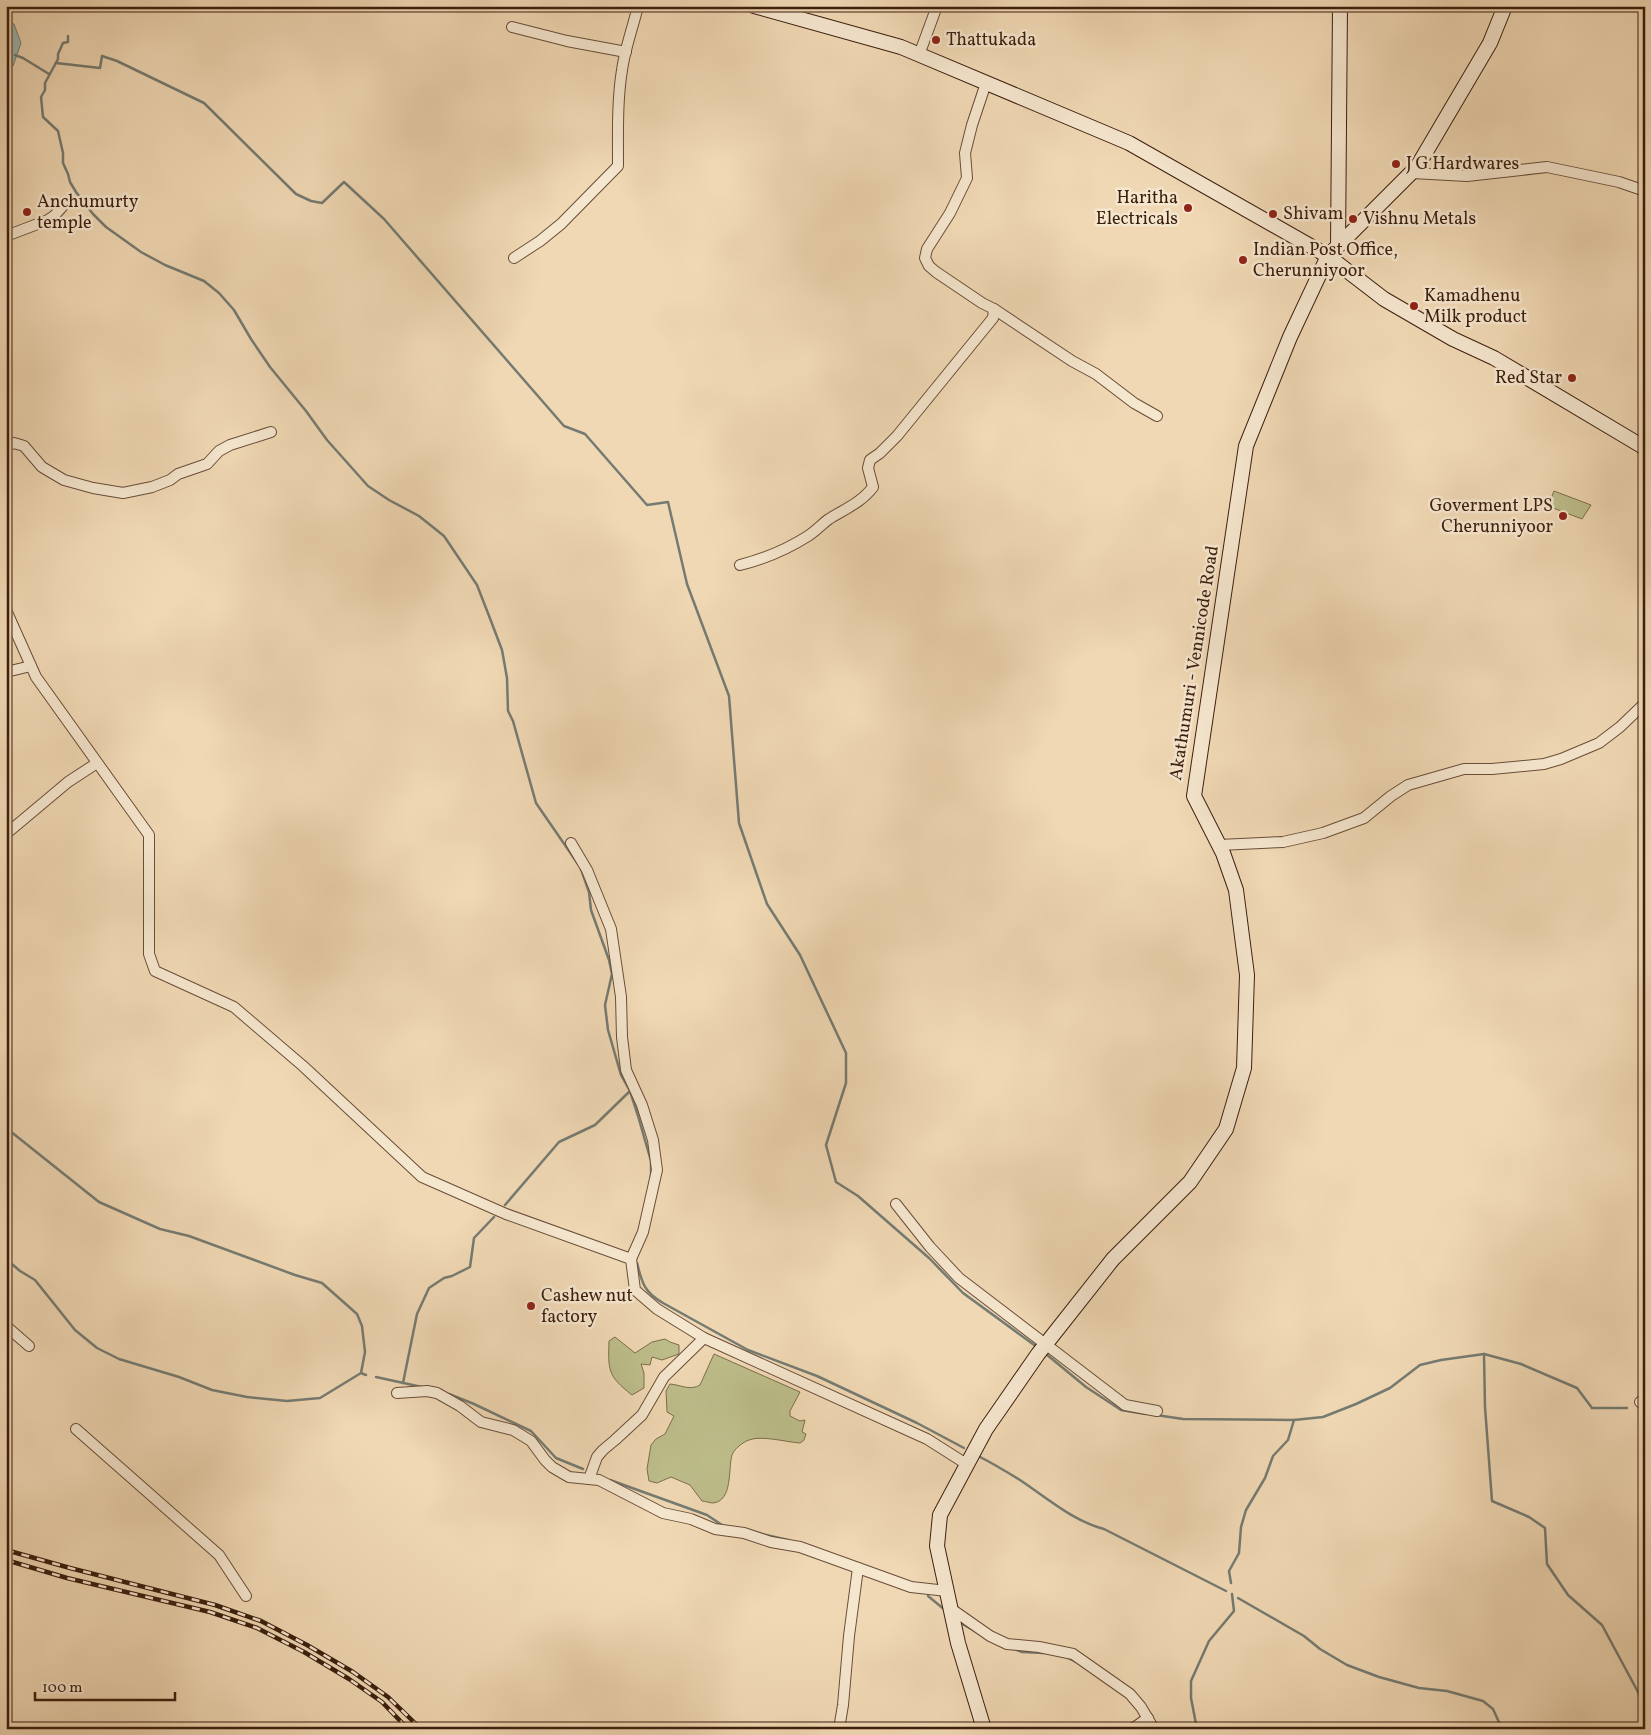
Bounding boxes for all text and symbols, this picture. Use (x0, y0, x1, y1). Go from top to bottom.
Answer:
place label: Thattukada (946, 28, 1036, 53)
marker: Thattukada (930, 34, 942, 46)
place label: J G Hardwares (1406, 152, 1519, 177)
marker: J G Hardwares (1390, 158, 1402, 170)
place label: Haritha Electricals (1096, 186, 1178, 232)
place label: Anchumurty temple (37, 190, 139, 236)
marker: Haritha Electricals (1182, 202, 1194, 214)
place label: Shivam (1283, 202, 1344, 227)
marker: Anchumurty temple (21, 206, 33, 218)
place label: Vishnu Metals (1363, 207, 1476, 232)
marker: Shivam (1267, 208, 1279, 220)
marker: Vishnu Metals (1347, 213, 1359, 225)
place label: Indian Post Office, Cherunniyoor (1253, 238, 1398, 284)
marker: Indian Post Office, Cherunniyoor (1237, 254, 1249, 266)
place label: Kamadhenu Milk product (1424, 284, 1527, 330)
marker: Kamadhenu Milk product (1408, 300, 1420, 312)
place label: Red Star (1495, 366, 1562, 391)
marker: Red Star (1566, 372, 1578, 384)
place label: Goverment LPS Cherunniyoor (1429, 494, 1553, 540)
marker: Goverment LPS Cherunniyoor (1557, 510, 1569, 522)
street label: Akathumuri - Vennicode Road (1164, 544, 1226, 782)
place label: Cashew nut factory (541, 1284, 633, 1330)
marker: Cashew nut factory (525, 1300, 537, 1312)
scale bar (35, 1670, 175, 1702)
text: 100 m (42, 1678, 82, 1699)

